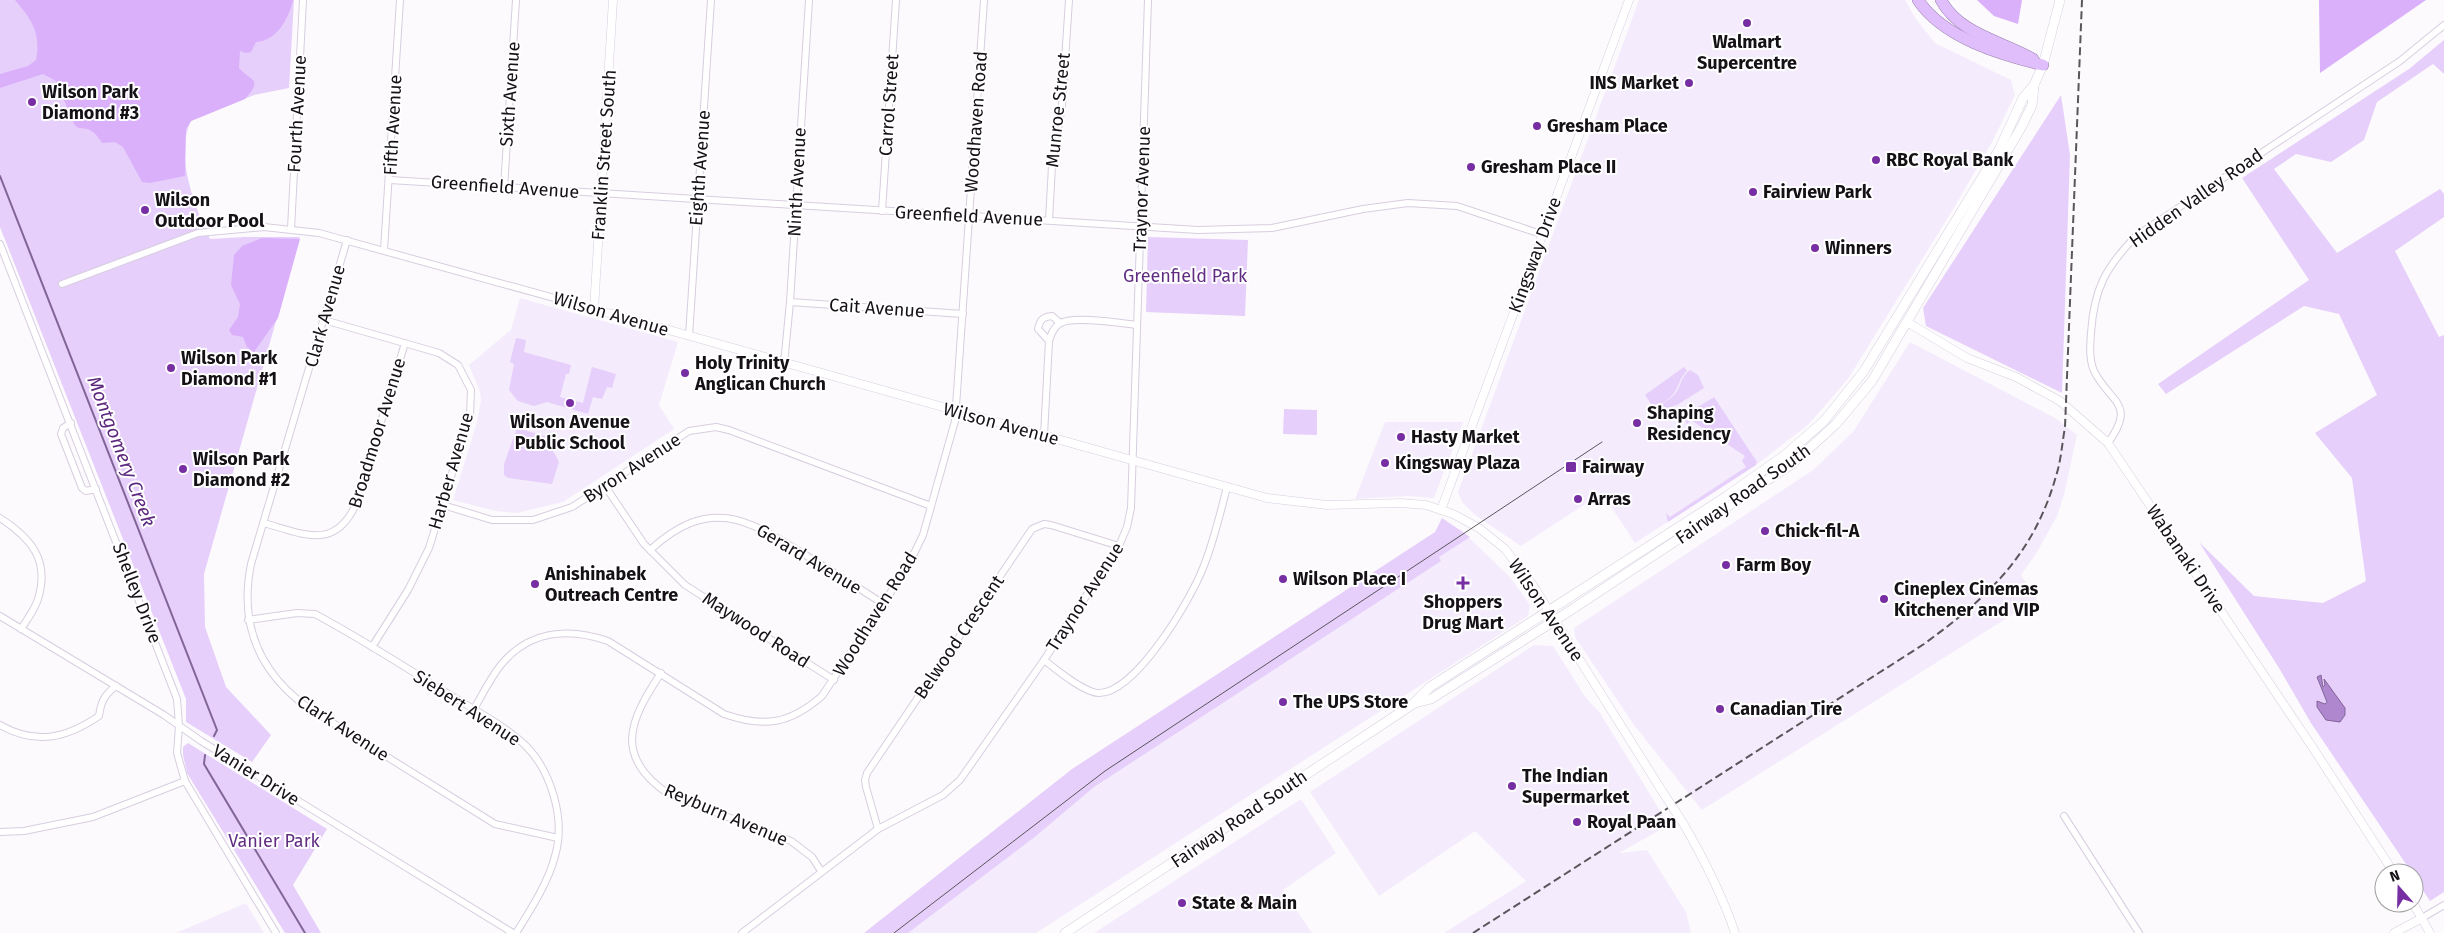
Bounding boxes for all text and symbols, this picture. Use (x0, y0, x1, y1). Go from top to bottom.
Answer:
marker: Walmart Supercentre (1741, 17, 1753, 29)
place label: Walmart Supercentre (1697, 31, 1797, 74)
street label: Sixth Avenue (495, 41, 525, 147)
street label: Woodhaven Road (960, 50, 992, 194)
street label: Munroe Street (1041, 51, 1075, 169)
street label: Carrol Street (874, 53, 904, 157)
street label: Fourth Avenue (283, 55, 311, 173)
street label: Franklin Street South (587, 69, 621, 241)
place label: INS Market (1589, 72, 1680, 94)
street label: Fifth Avenue (379, 74, 407, 176)
marker: INS Market (1683, 77, 1695, 89)
place label: Wilson Park Diamond #3 (42, 81, 139, 124)
marker: Wilson Park Diamond #3 (26, 96, 38, 108)
street label: Eighth Avenue (685, 109, 715, 227)
place label: Gresham Place (1547, 115, 1668, 137)
marker: Gresham Place (1531, 120, 1543, 132)
street label: Traynor Avenue (1129, 126, 1155, 252)
street label: Ninth Avenue (783, 127, 811, 237)
street label: Hidden Valley Road (2125, 144, 2267, 252)
place label: RBC Royal Bank (1886, 149, 2015, 171)
marker: RBC Royal Bank (1870, 154, 1882, 166)
place label: Gresham Place II (1481, 156, 1616, 178)
marker: Gresham Place II (1465, 161, 1477, 173)
street label: Greenfield Avenue (430, 171, 580, 203)
place label: Fairview Park (1763, 181, 1873, 203)
marker: Fairview Park (1747, 186, 1759, 198)
place label: Wilson Outdoor Pool (155, 189, 265, 232)
street label: Kingsway Drive (1504, 194, 1566, 316)
street label: Greenfield Avenue (894, 201, 1044, 231)
marker: Wilson Outdoor Pool (139, 204, 151, 216)
place label: Winners (1825, 237, 1892, 259)
marker: Winners (1809, 242, 1821, 254)
street label: Clark Avenue (300, 262, 350, 370)
park label: Greenfield Park (1123, 265, 1248, 287)
street label: Wilson Avenue (551, 287, 671, 341)
street label: Cait Avenue (828, 294, 926, 322)
place label: Wilson Park Diamond #1 (181, 347, 278, 390)
place label: Holy Trinity Anglican Church (694, 352, 826, 395)
street label: Broadmoor Avenue (344, 355, 410, 511)
marker: Wilson Park Diamond #1 (165, 362, 177, 374)
marker: Holy Trinity Anglican Church (679, 367, 691, 379)
water label: Montgomery Creek (82, 373, 161, 530)
marker: Wilson Avenue Public School (564, 397, 576, 409)
street label: Wilson Avenue (941, 398, 1061, 450)
place label: Shaping Residency (1647, 402, 1731, 445)
street label: Harber Avenue (424, 410, 478, 532)
place label: Wilson Avenue Public School (510, 411, 630, 454)
marker: Shaping Residency (1631, 417, 1643, 429)
place label: Hasty Market (1411, 426, 1521, 448)
street label: Byron Avenue (579, 428, 685, 508)
marker: Hasty Market (1395, 431, 1407, 443)
street label: Fairway Road South (1671, 439, 1815, 549)
place label: Wilson Park Diamond #2 (193, 448, 290, 491)
place label: Kingsway Plaza (1395, 452, 1520, 474)
place label: Fairway (1582, 456, 1645, 478)
marker: Kingsway Plaza (1379, 457, 1391, 469)
marker: Fairway (1564, 460, 1578, 474)
marker: Wilson Park Diamond #2 (177, 463, 189, 475)
place label: Arras (1587, 488, 1631, 510)
marker: Arras (1572, 493, 1584, 505)
street label: Wabanaki Drive (2142, 501, 2230, 617)
street label: Gerard Avenue (752, 519, 866, 599)
place label: Chick-fil-A (1775, 520, 1860, 542)
marker: Chick-fil-A (1759, 525, 1771, 537)
street label: Traynor Avenue (1041, 538, 1129, 656)
street label: Shelley Drive (108, 539, 166, 647)
street label: Woodhaven Road (828, 548, 922, 680)
street label: Wilson Avenue (1504, 554, 1588, 666)
place label: Farm Boy (1736, 554, 1812, 576)
marker: Farm Boy (1720, 559, 1732, 571)
place label: Anishinabek Outreach Centre (544, 563, 678, 606)
place label: Wilson Place I (1293, 568, 1406, 590)
street label: Belwood Crescent (909, 570, 1009, 703)
marker: Wilson Place I (1277, 573, 1289, 585)
marker: Shoppers Drug Mart (1457, 577, 1469, 589)
marker: Anishinabek Outreach Centre (529, 578, 541, 590)
place label: Cineplex Cinemas Kitchener and VIP (1894, 578, 2040, 621)
street label: Maywood Road (698, 587, 814, 673)
place label: Shoppers Drug Mart (1422, 591, 1505, 634)
marker: Cineplex Cinemas Kitchener and VIP (1878, 593, 1890, 605)
street label: Siebert Avenue (409, 665, 525, 751)
street label: Clark Avenue (293, 690, 393, 766)
place label: The UPS Store (1293, 691, 1408, 713)
marker: The UPS Store (1277, 696, 1289, 708)
place label: Canadian Tire (1730, 698, 1842, 720)
marker: Canadian Tire (1714, 703, 1726, 715)
street label: Vanier Drive (208, 740, 304, 810)
street label: Fairway Road South (1167, 765, 1311, 873)
place label: The Indian Supermarket (1522, 765, 1630, 808)
street label: Reyburn Avenue (661, 779, 791, 851)
marker: The Indian Supermarket (1506, 780, 1518, 792)
place label: Royal Paan (1587, 811, 1676, 833)
marker: Royal Paan (1571, 816, 1583, 828)
park label: Vanier Park (228, 830, 321, 852)
north arrow (2374, 863, 2424, 913)
text: N (2387, 867, 2402, 886)
place label: State & Main (1192, 892, 1297, 914)
marker: State & Main (1176, 897, 1188, 909)

